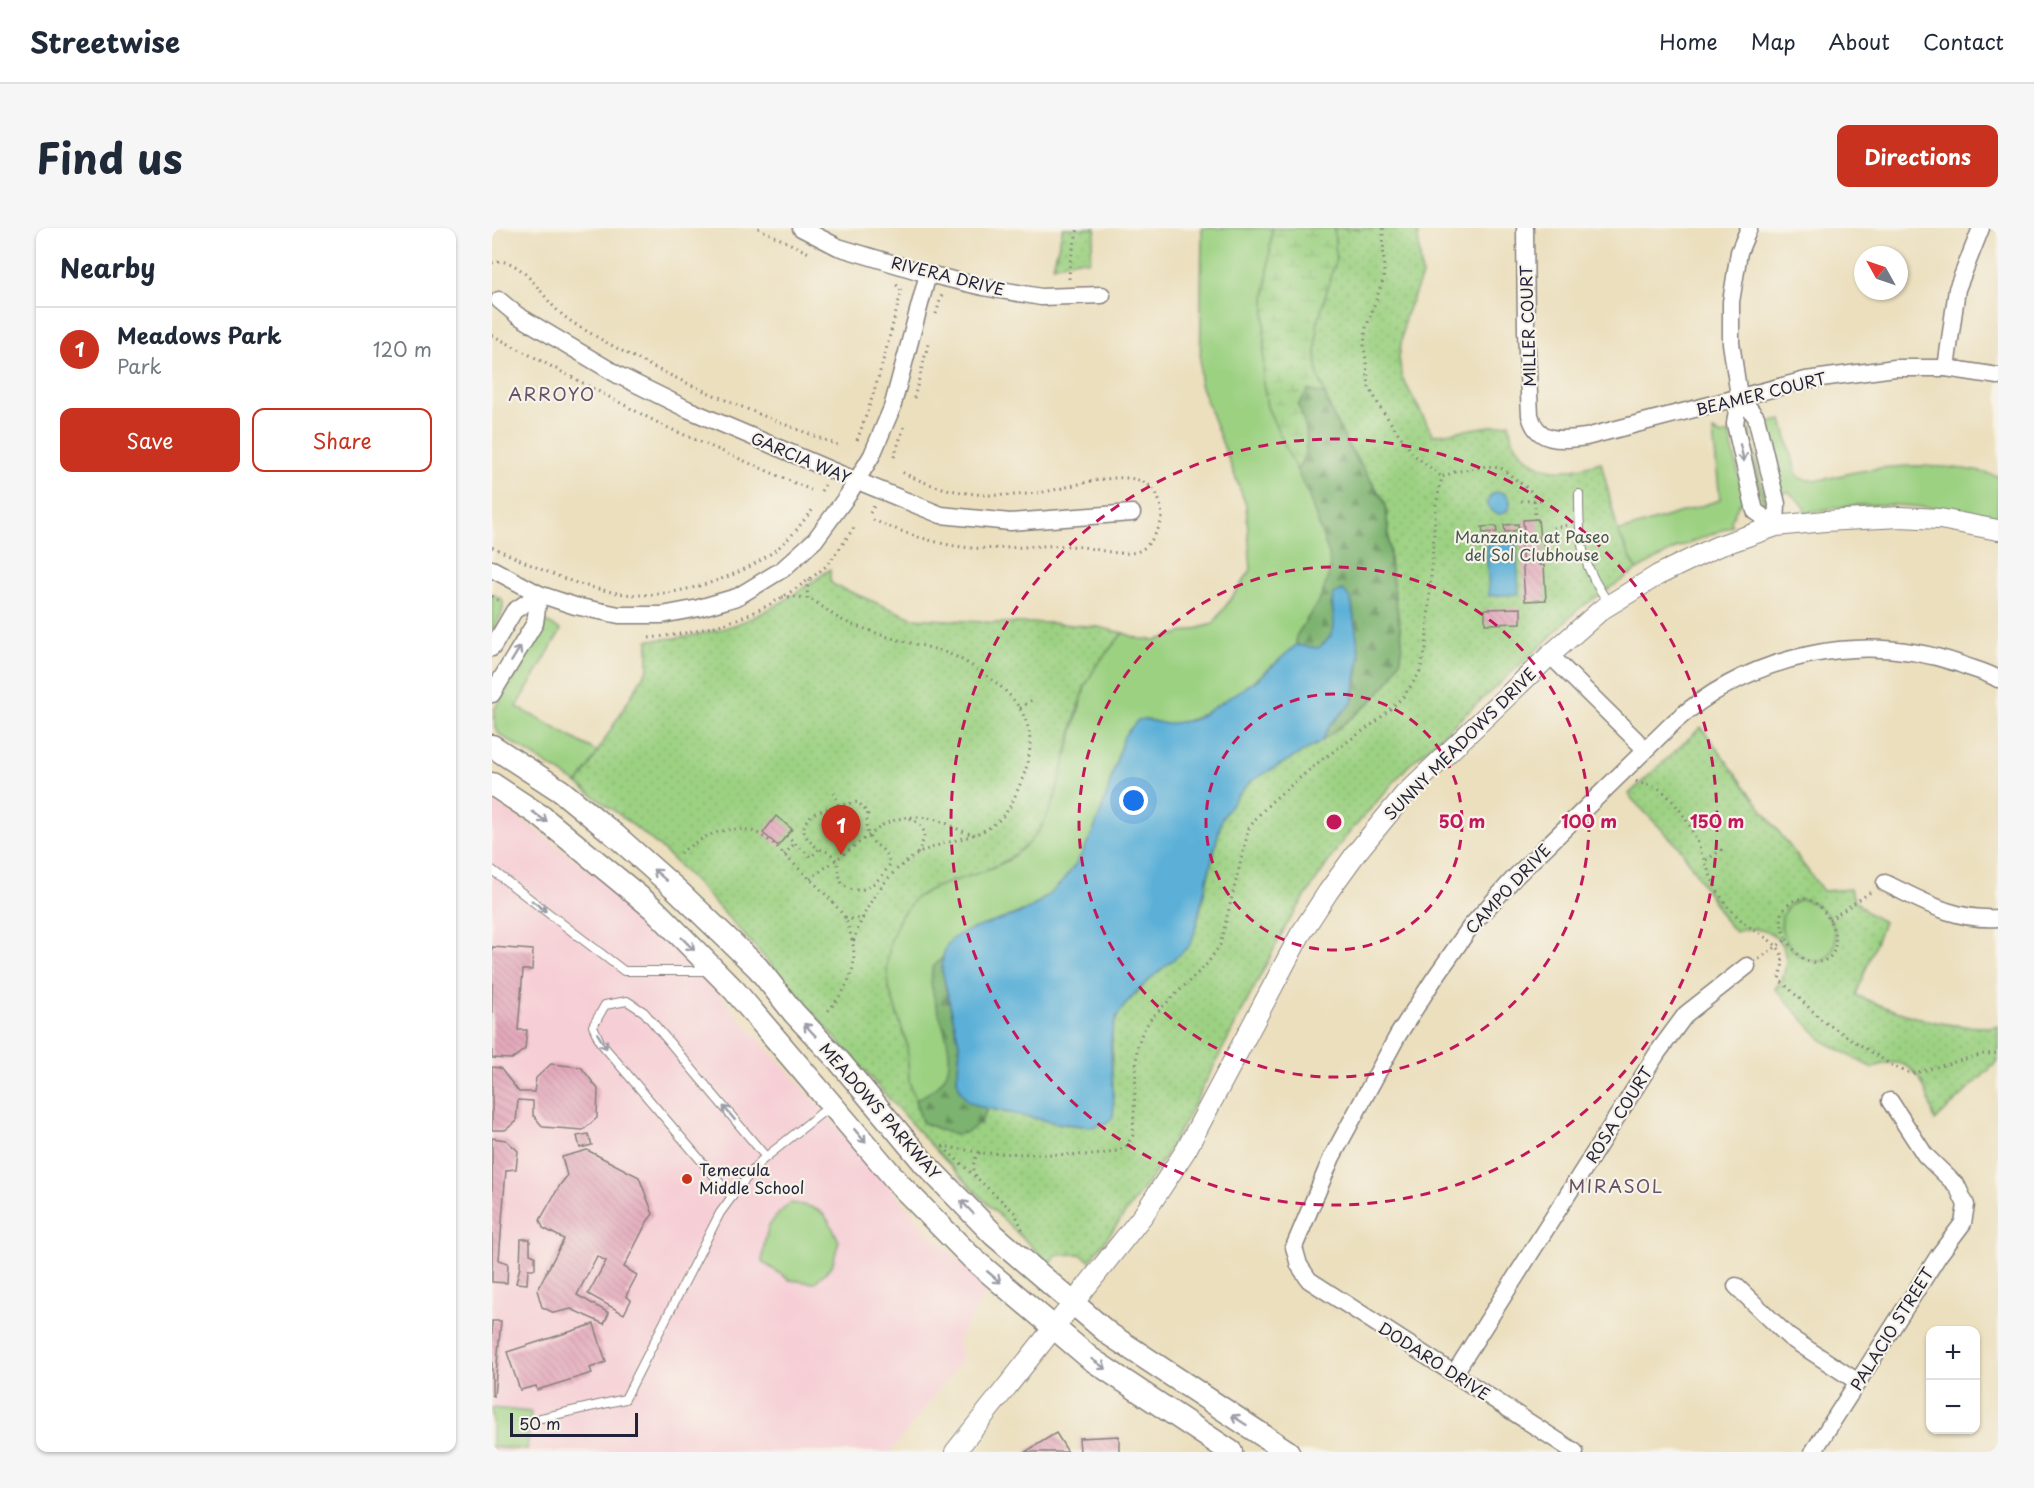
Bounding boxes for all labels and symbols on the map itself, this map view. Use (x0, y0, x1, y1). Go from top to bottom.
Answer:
north arrow (1854, 246, 1908, 300)
street label: RIVERA DRIVE (889, 249, 1007, 301)
street label: MILLER COURT (1513, 265, 1541, 387)
street label: BEAMER COURT (1693, 365, 1828, 421)
district label: ARROYO (508, 380, 596, 407)
street label: GARCIA WAY (748, 425, 855, 489)
one-way arrow (1736, 444, 1748, 463)
park label: Manzanita at Paseo del Sol Clubhouse (1455, 524, 1609, 566)
one-way arrow (510, 646, 522, 663)
street label: SUNNY MEADOWS DRIVE (1378, 662, 1541, 825)
your location (1119, 786, 1148, 815)
pin: 1 (822, 806, 860, 855)
text: 50 m (1439, 807, 1485, 834)
text: 100 m (1561, 807, 1617, 834)
text: 150 m (1690, 807, 1744, 834)
one-way arrow (532, 810, 548, 823)
centre of rings (1324, 812, 1344, 832)
street label: CAMPO DRIVE (1459, 838, 1555, 939)
one-way arrow (653, 868, 668, 882)
one-way arrow (530, 899, 546, 912)
one-way arrow (681, 936, 695, 951)
one-way arrow (802, 1023, 817, 1038)
one-way arrow (596, 1032, 608, 1049)
street label: MEADOWS PARKWAY (815, 1037, 947, 1184)
street label: ROSA COURT (1579, 1061, 1657, 1167)
one-way arrow (722, 1105, 735, 1121)
one-way arrow (853, 1128, 866, 1144)
place label: Temecula Middle School (699, 1157, 804, 1199)
marker: Temecula Middle School (680, 1172, 694, 1186)
district label: MIRASOL (1568, 1172, 1664, 1199)
one-way arrow (960, 1200, 974, 1215)
street label: PALACIO STREET (1844, 1262, 1939, 1395)
one-way arrow (986, 1270, 1001, 1284)
street label: DODARO DRIVE (1374, 1315, 1495, 1405)
one-way arrow (1090, 1358, 1106, 1370)
scale bar (510, 1410, 638, 1438)
one-way arrow (1231, 1414, 1248, 1426)

